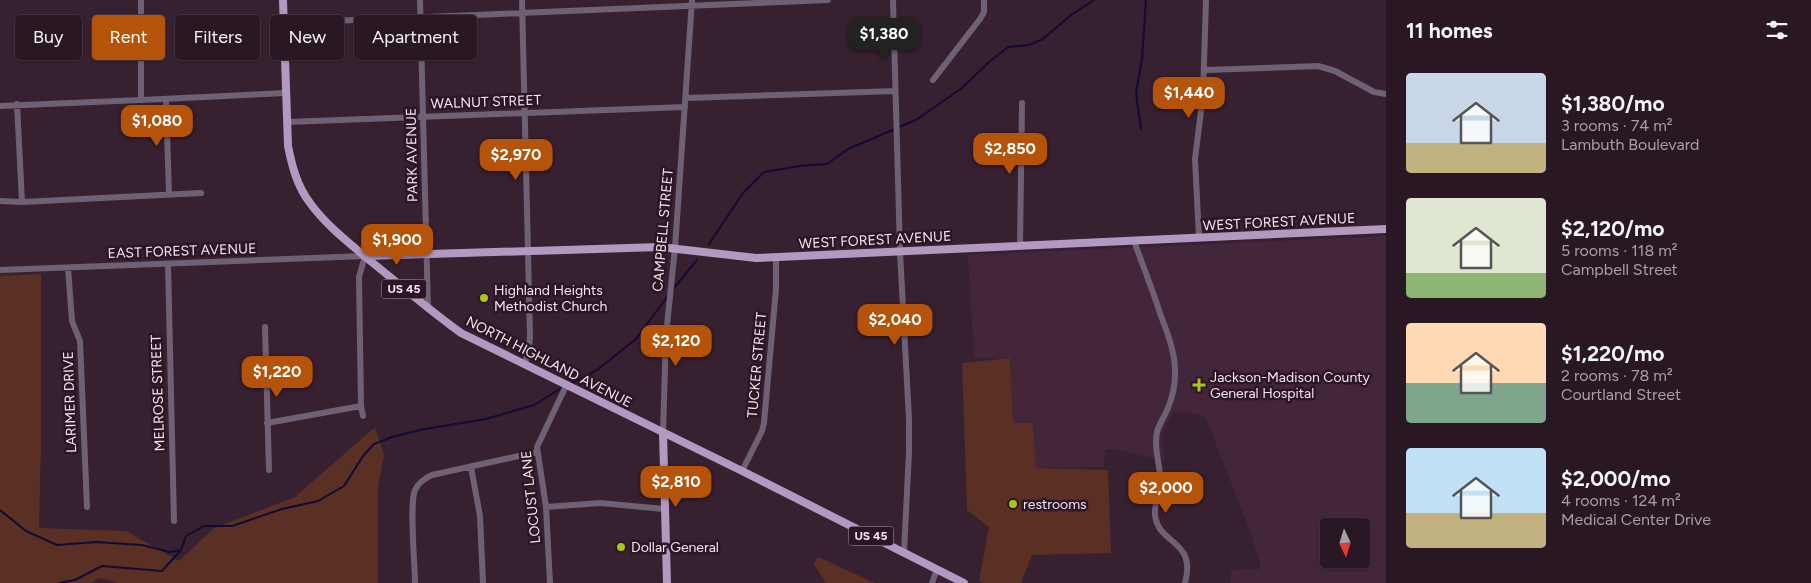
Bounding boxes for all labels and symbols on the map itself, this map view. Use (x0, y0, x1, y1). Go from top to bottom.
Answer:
pin: $1,380 (843, 18, 925, 60)
pin: $1,440 (1148, 76, 1230, 119)
street label: WALNUT STREET (430, 92, 542, 112)
pin: $1,080 (116, 104, 198, 147)
street label: PARK AVENUE (403, 108, 421, 202)
pin: $2,850 (969, 132, 1051, 175)
pin: $2,970 (475, 138, 557, 181)
street label: CAMPBELL STREET (649, 167, 677, 292)
street label: WEST FOREST AVENUE (1202, 210, 1356, 234)
pin: $1,900 (356, 224, 438, 266)
street label: WEST FOREST AVENUE (798, 228, 952, 252)
street label: EAST FOREST AVENUE (107, 240, 257, 262)
road number: US 45 (382, 280, 426, 298)
place label: Highland Heights Methodist Church (494, 282, 607, 315)
marker: Highland Heights Methodist Church (478, 292, 490, 304)
pin: $2,040 (854, 304, 936, 346)
street label: TUCKER STREET (744, 311, 770, 419)
street label: NORTH HIGHLAND AVENUE (463, 313, 635, 411)
pin: $2,120 (635, 324, 717, 367)
street label: MELROSE STREET (147, 334, 169, 452)
street label: LARIMER DRIVE (60, 351, 80, 453)
pin: $1,220 (236, 356, 318, 398)
place label: Jackson-Madison County General Hospital (1210, 369, 1370, 402)
marker: Jackson-Madison County General Hospital (1192, 378, 1206, 392)
street label: LOCUST LANE (518, 450, 544, 544)
pin: $2,810 (635, 466, 717, 508)
pin: $2,000 (1125, 472, 1207, 514)
place label: restrooms (1023, 496, 1087, 513)
marker: restrooms (1007, 498, 1019, 510)
north arrow (1320, 518, 1370, 568)
road number: US 45 (848, 526, 894, 546)
place label: Dollar General (631, 539, 719, 556)
marker: Dollar General (615, 541, 627, 553)

